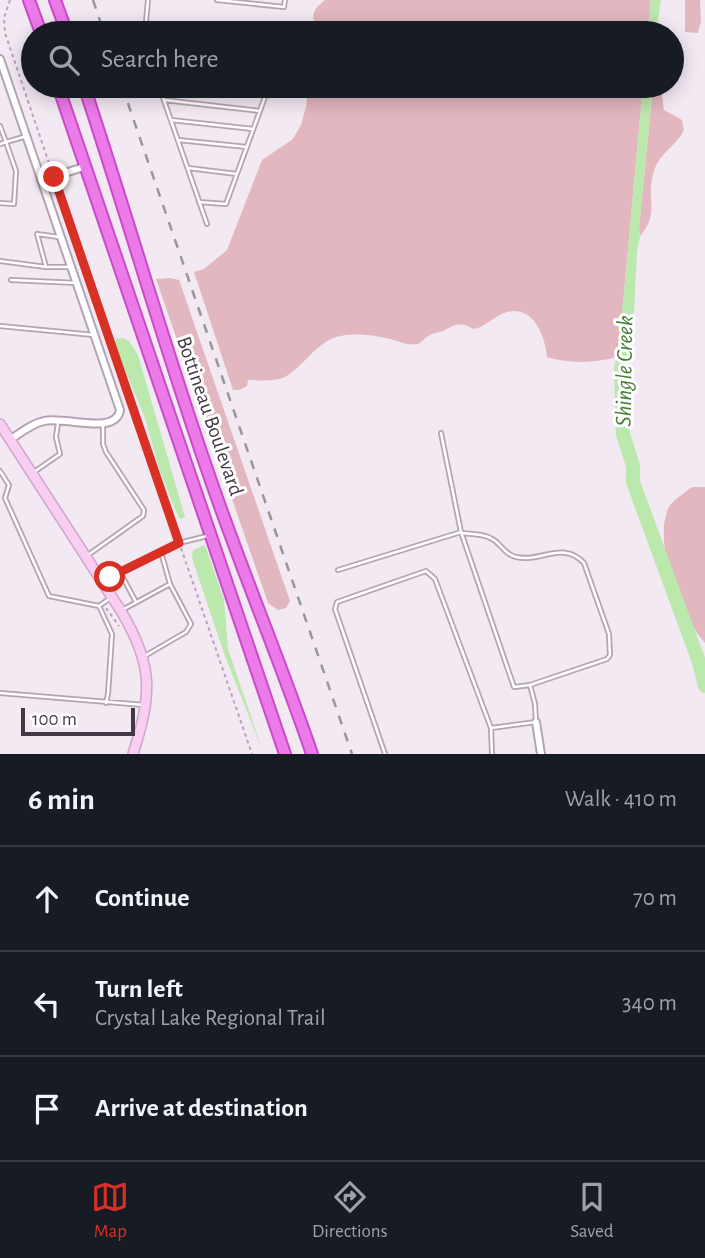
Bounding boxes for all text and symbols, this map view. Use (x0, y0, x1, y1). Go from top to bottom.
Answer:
search box (21, 21, 684, 98)
icon: search (45, 41, 83, 79)
text: Search here (101, 46, 219, 72)
route end (38, 161, 69, 192)
water label: Shingle Creek (613, 315, 637, 427)
street label: Bottineau Boulevard (173, 334, 247, 498)
route start (94, 561, 125, 592)
scale bar (21, 705, 135, 737)
text: 100 m (32, 710, 77, 729)
text: 6 min (28, 785, 95, 815)
text: Walk · 410 m (565, 788, 677, 811)
icon: ahead (28, 880, 66, 918)
text: Continue (95, 885, 190, 911)
text: 70 m (633, 887, 677, 910)
text: Turn left (95, 976, 183, 1002)
icon: left (28, 985, 66, 1023)
text: 340 m (622, 992, 677, 1015)
text: Crystal Lake Regional Trail (95, 1007, 326, 1030)
icon: arrive (28, 1090, 66, 1128)
text: Arrive at destination (95, 1095, 308, 1121)
tab: Map (91, 1178, 129, 1243)
tab: Directions (312, 1178, 388, 1243)
tab: Saved (570, 1178, 614, 1243)

